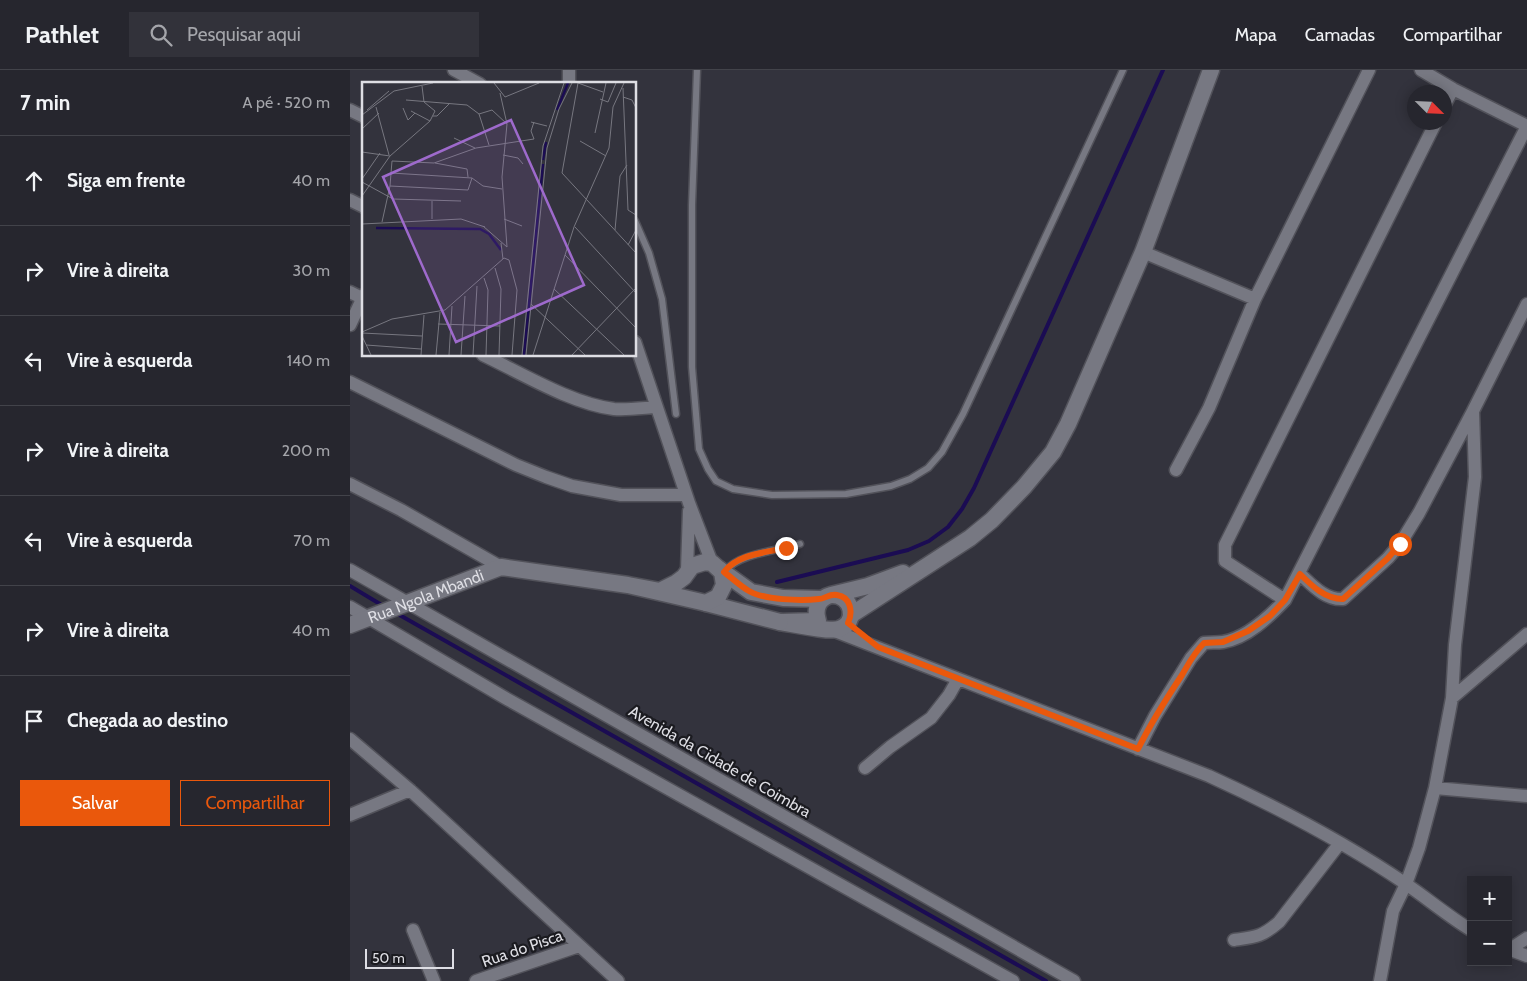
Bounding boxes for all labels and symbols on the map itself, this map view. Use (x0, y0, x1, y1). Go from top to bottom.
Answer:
inset map (362, 82, 636, 356)
north arrow (1407, 85, 1452, 130)
route start (1389, 533, 1412, 556)
route end (775, 537, 798, 560)
street label: Rua Ngola Mbandi (365, 566, 486, 627)
street label: Avenida da Cidade de Coimbra (625, 701, 814, 822)
street label: Rua do Pisca (479, 926, 565, 971)
scale bar (365, 946, 454, 969)

